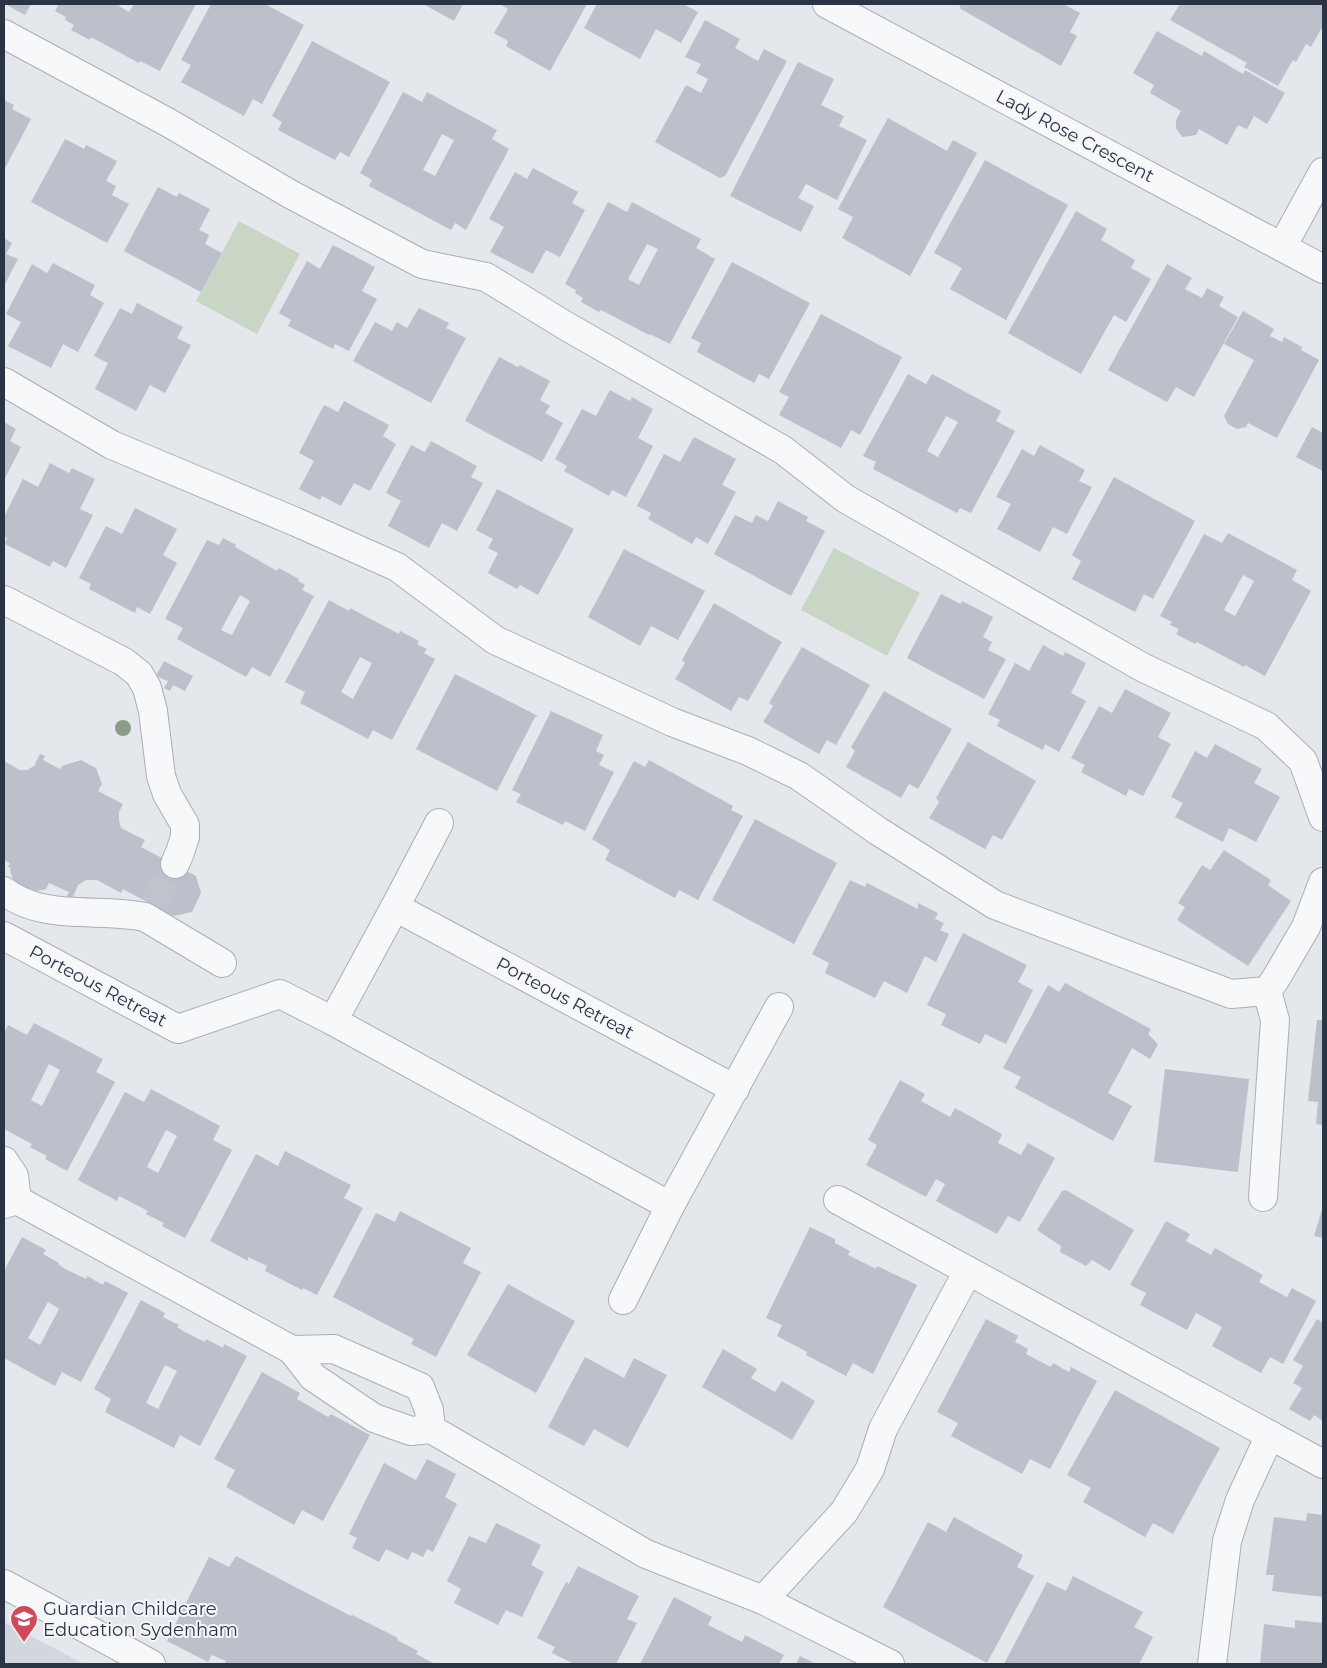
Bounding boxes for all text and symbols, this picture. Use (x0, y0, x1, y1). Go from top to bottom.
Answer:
street label: Lady Rose Crescent (992, 85, 1158, 187)
street label: Porteous Retreat (25, 940, 171, 1032)
street label: Porteous Retreat (492, 952, 638, 1044)
place label: Guardian Childcare Education Sydenham (43, 1598, 238, 1641)
school or university icon: Guardian Childcare Education Sydenham (9, 1604, 39, 1643)

